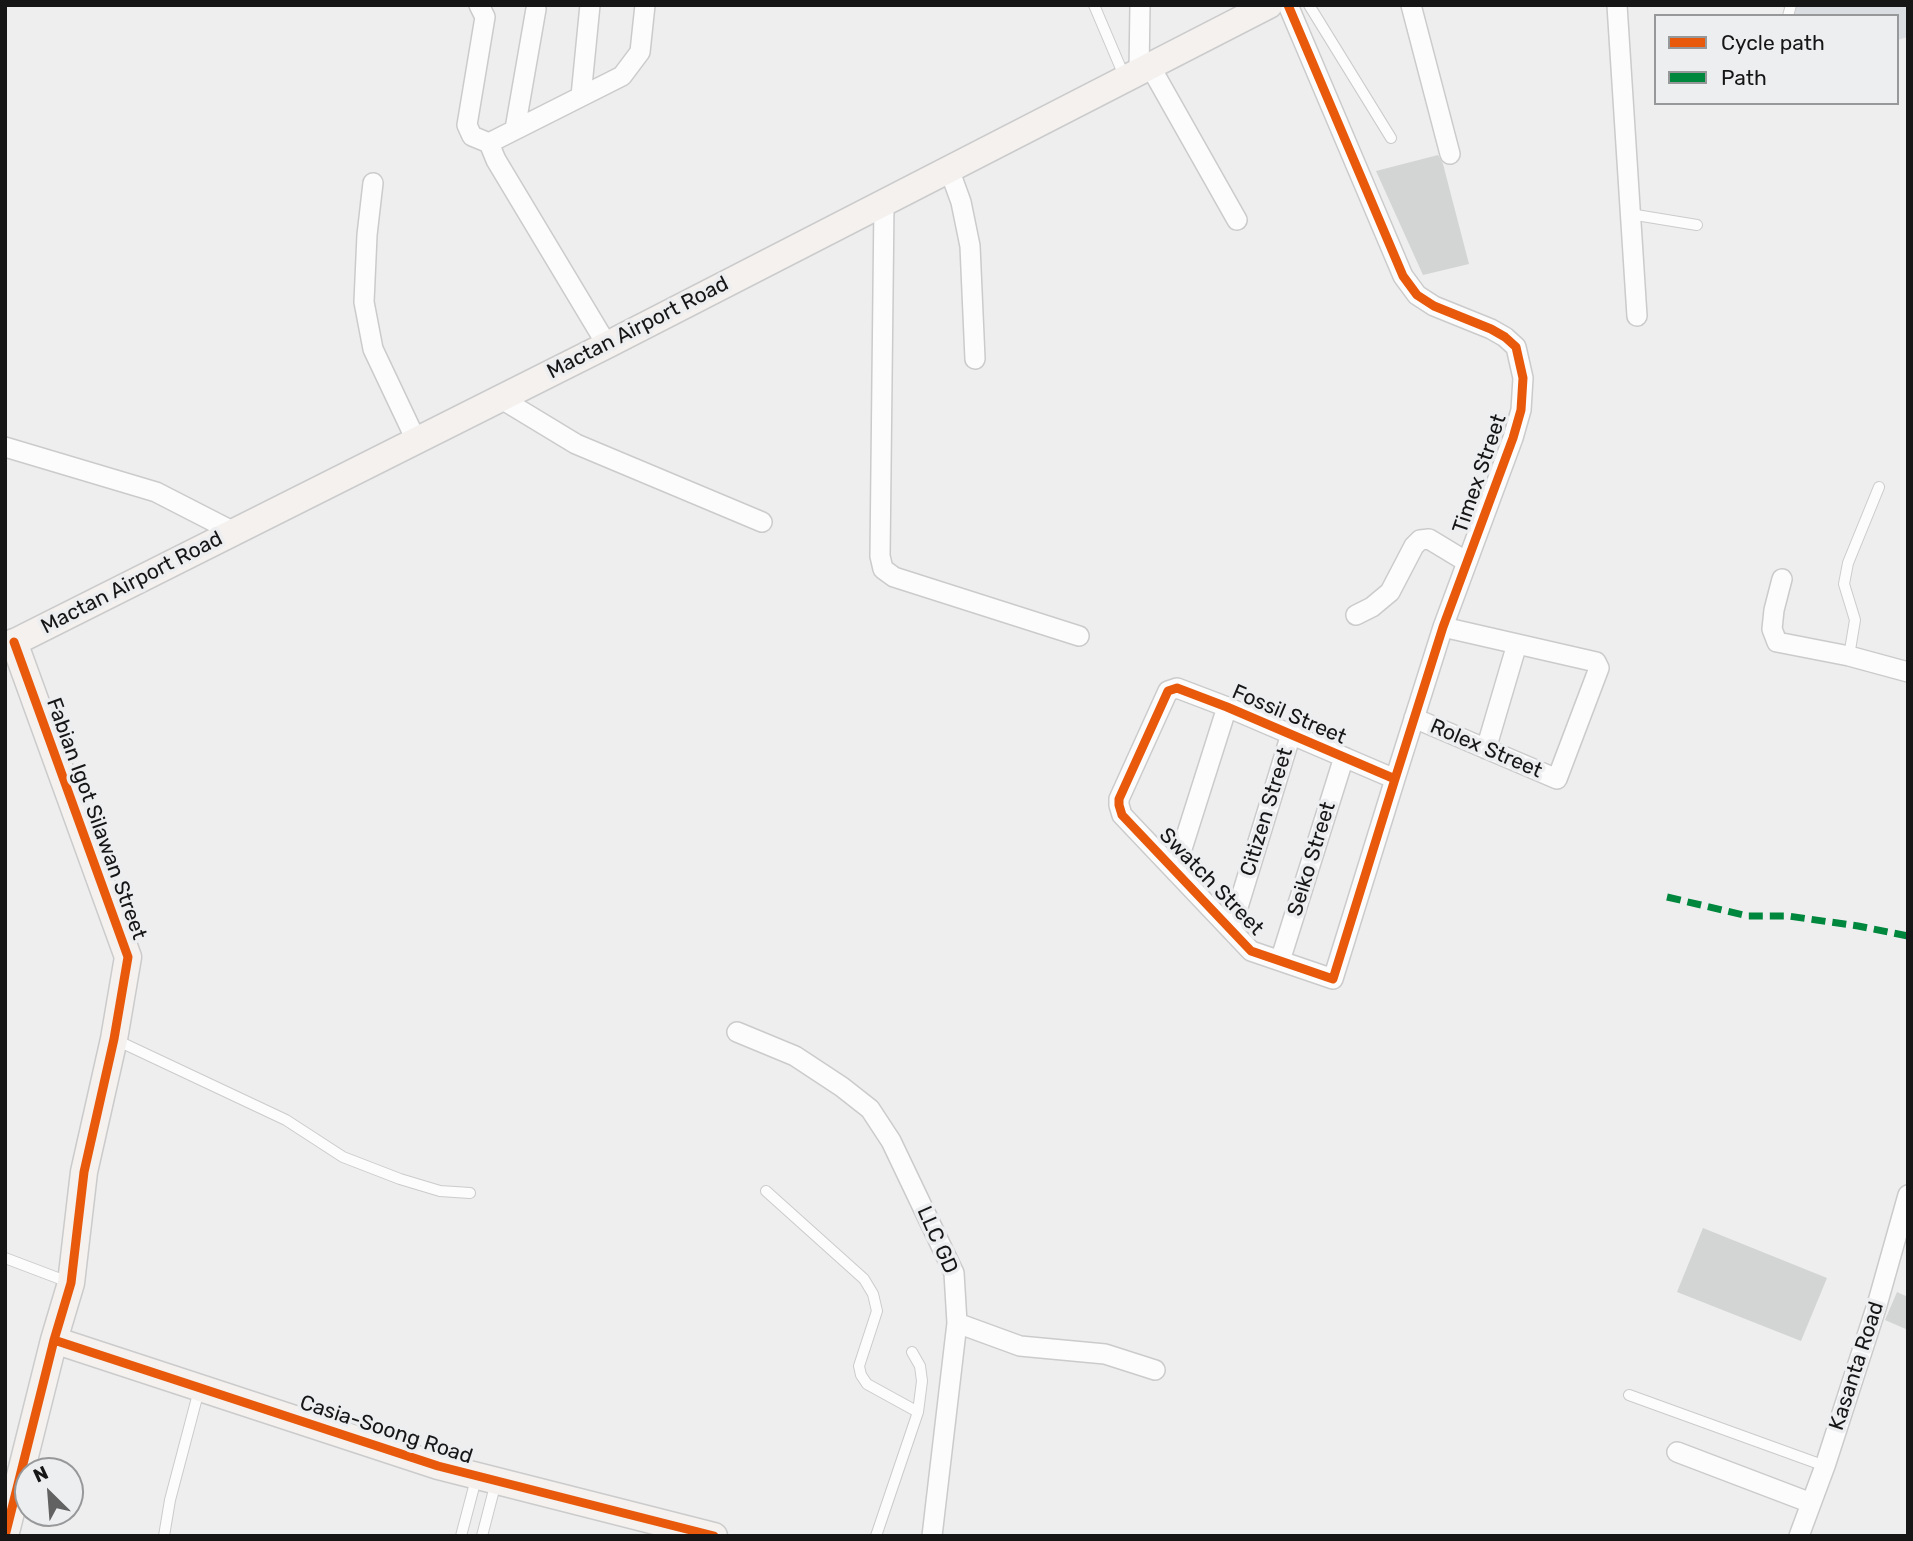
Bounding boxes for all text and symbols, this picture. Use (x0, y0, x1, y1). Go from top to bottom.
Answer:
legend (1654, 14, 1899, 105)
text: Cycle path (1721, 30, 1825, 55)
text: Path (1721, 65, 1767, 90)
street label: Mactan Airport Road (543, 271, 733, 385)
street label: Timex Street (1448, 411, 1512, 537)
street label: Mactan Airport Road (37, 526, 227, 640)
street label: Fossil Street (1228, 680, 1350, 750)
street label: Fabian Igot Silawan Street (40, 695, 152, 943)
street label: Rolex Street (1426, 714, 1546, 784)
street label: Citizen Street (1235, 745, 1299, 879)
street label: Seiko Street (1283, 799, 1341, 919)
street label: Swatch Street (1153, 823, 1269, 941)
street label: LLC GD (911, 1202, 963, 1278)
street label: Kasanta Road (1824, 1299, 1890, 1433)
street label: Casia-Soong Road (296, 1390, 476, 1470)
north arrow (14, 1457, 84, 1527)
text: N (30, 1461, 52, 1488)

